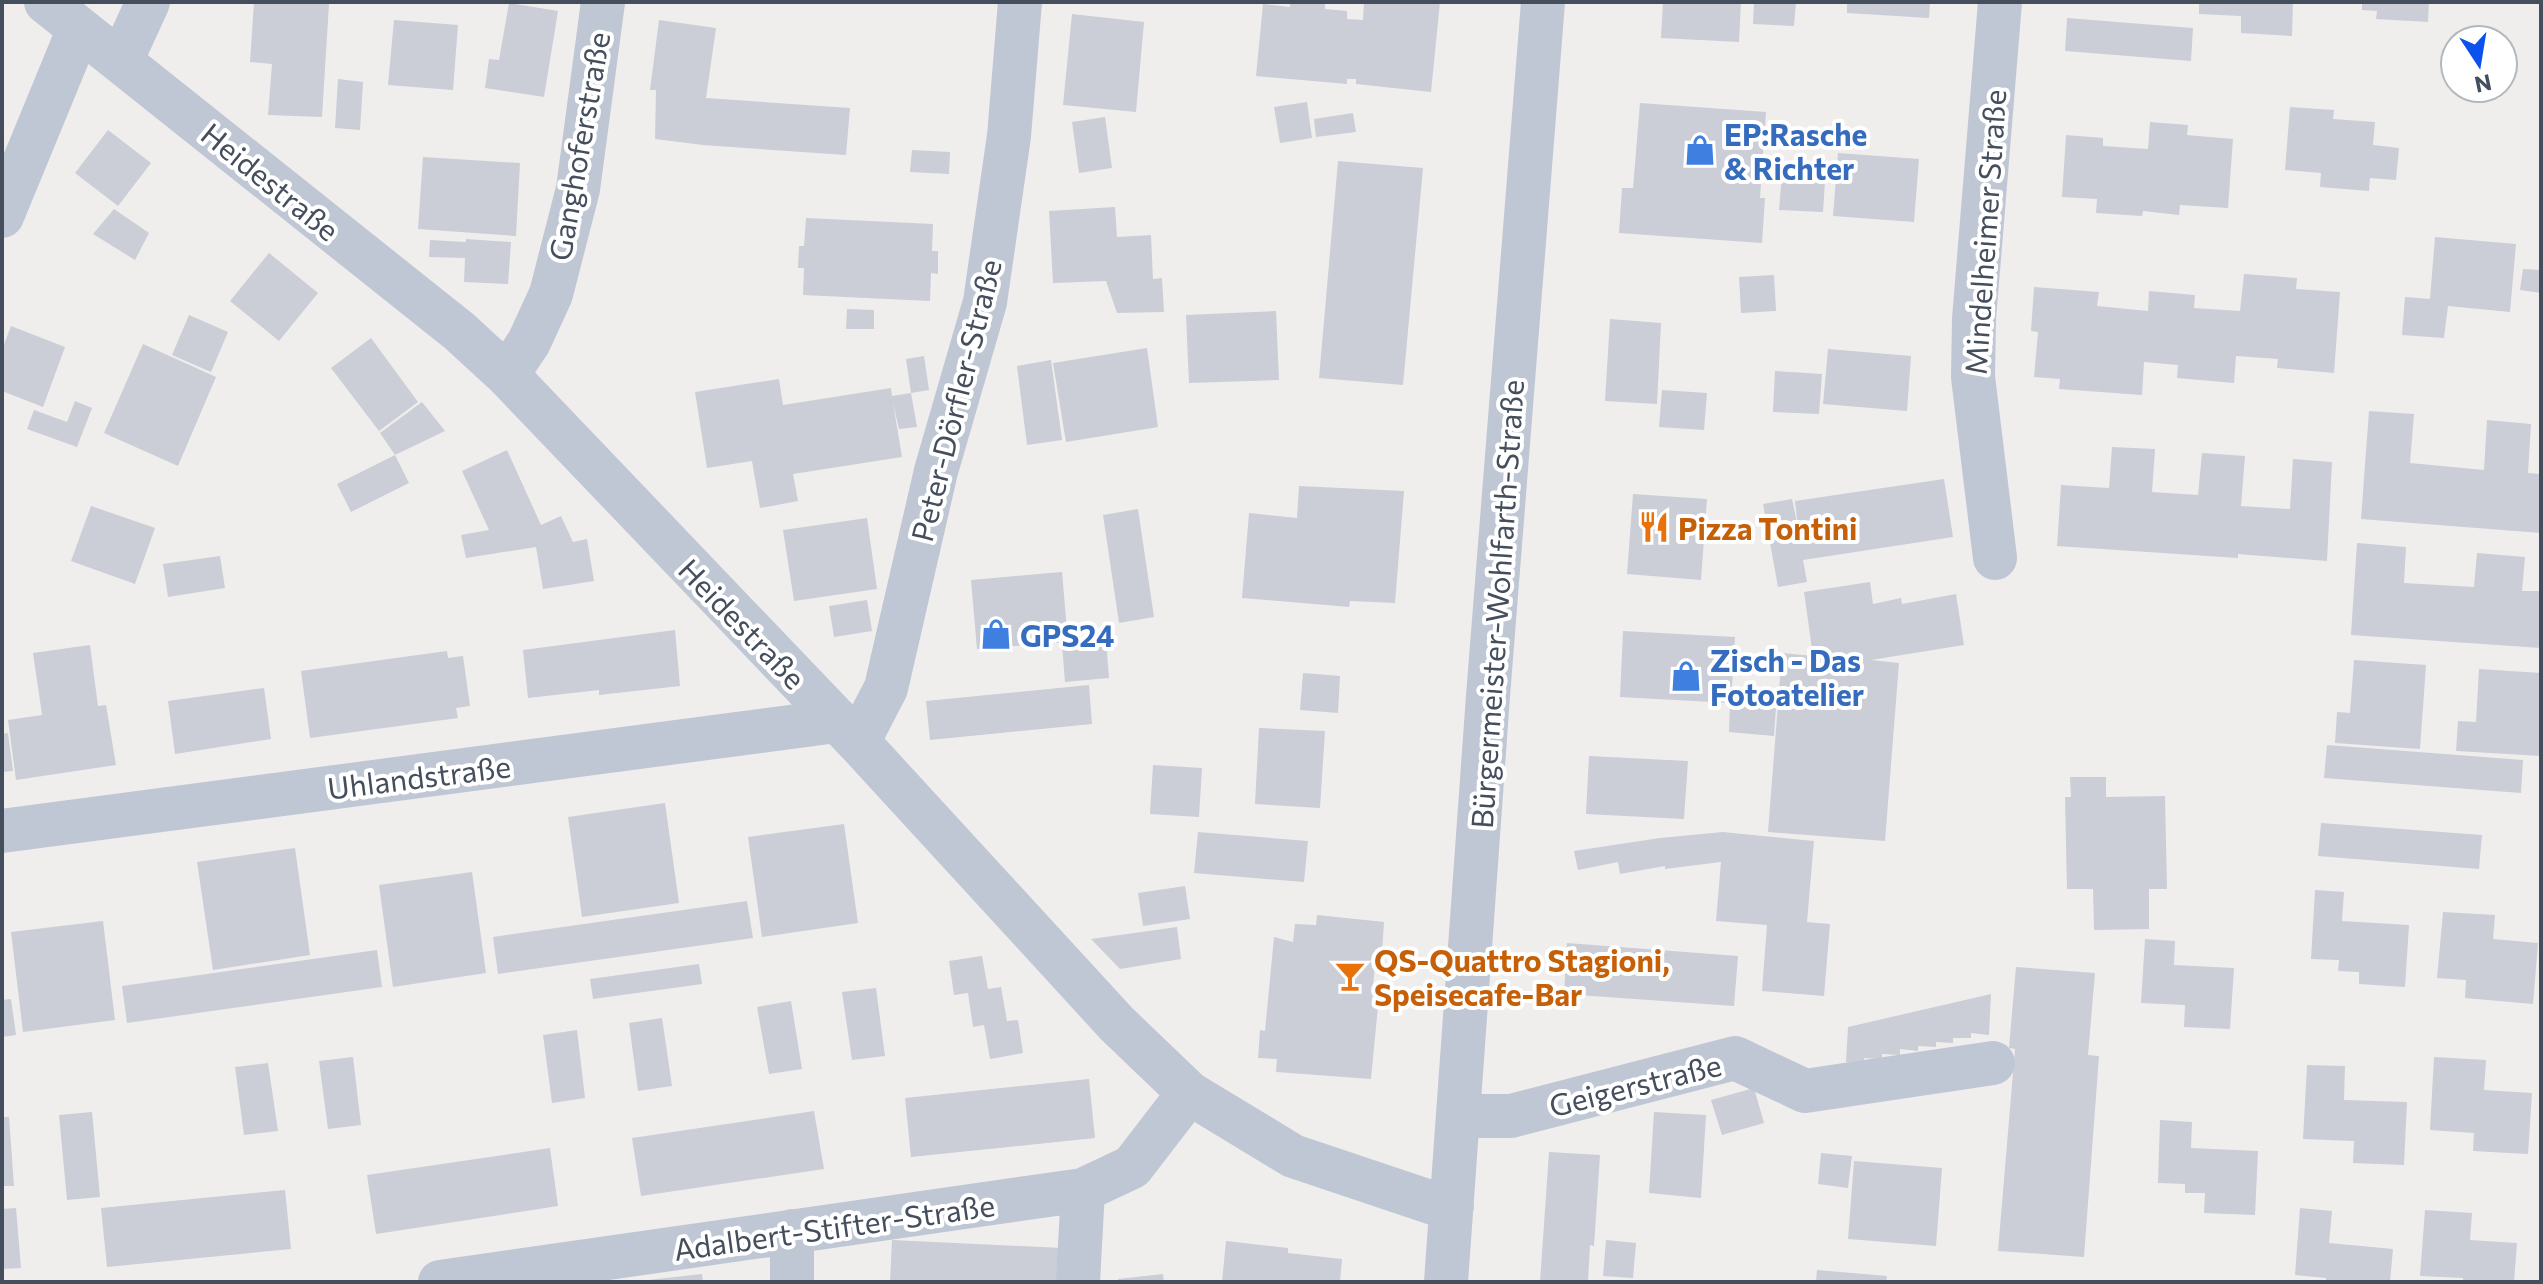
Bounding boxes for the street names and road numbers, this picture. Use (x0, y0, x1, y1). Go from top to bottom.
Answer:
street label: Ganghoferstraße (540, 29, 616, 263)
street label: Mindelheimer Straße (1956, 88, 2012, 376)
street label: Heidestraße (195, 114, 347, 248)
street label: Peter-Dörfler-Straße (902, 255, 1008, 545)
street label: Bürgermeister-Wohlfarth-Straße (1462, 378, 1530, 830)
street label: Heidestraße (672, 550, 814, 696)
street label: Uhlandstraße (325, 746, 513, 806)
street label: Geigerstraße (1545, 1045, 1725, 1123)
street label: Adalbert-Stifter-Straße (671, 1185, 997, 1267)

